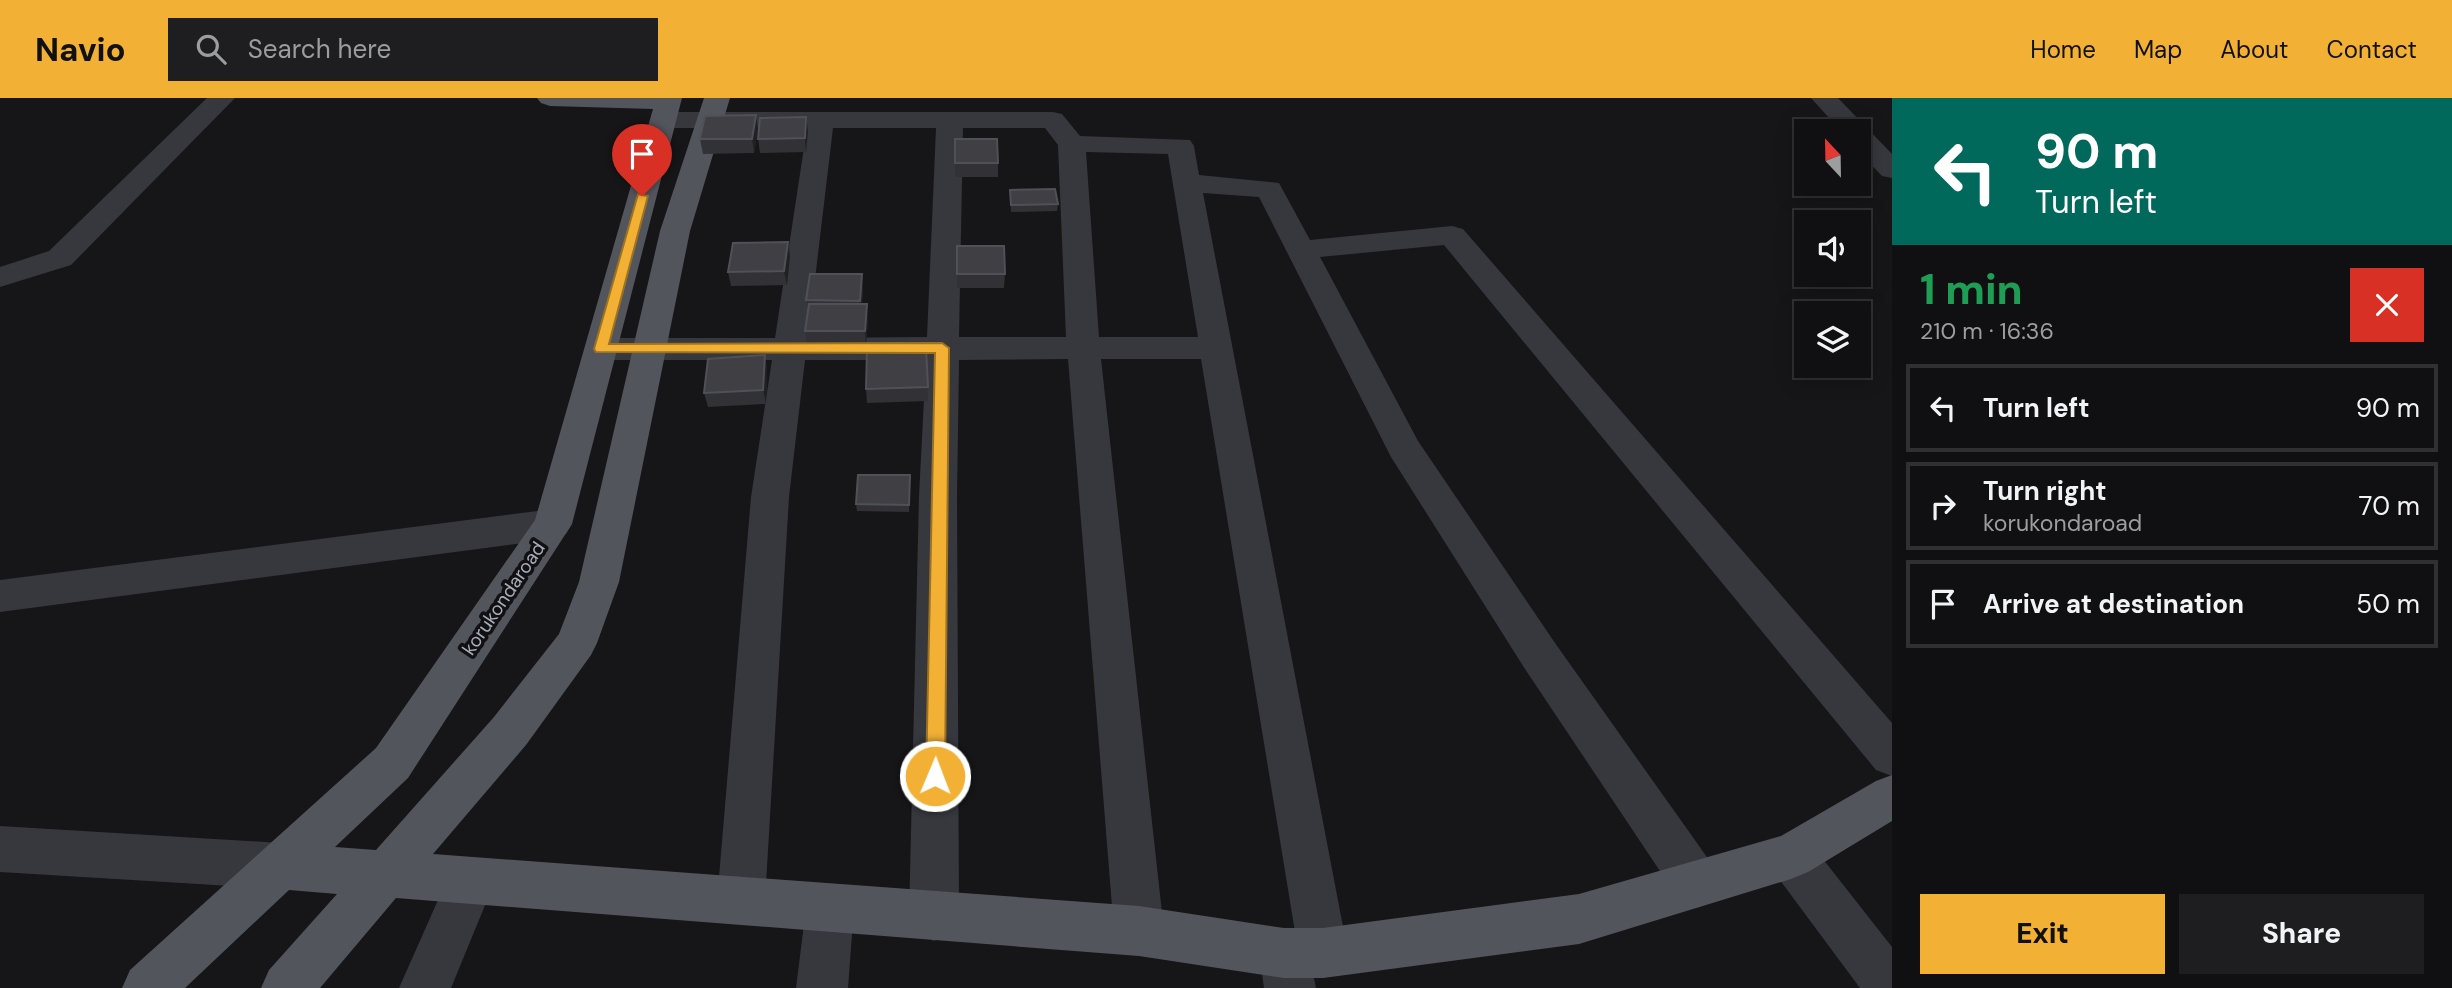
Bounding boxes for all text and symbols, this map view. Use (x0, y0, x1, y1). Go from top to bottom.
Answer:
search box (168, 18, 658, 81)
text: Navio (35, 28, 126, 71)
icon: search (192, 30, 230, 68)
text: Search here (248, 32, 391, 66)
text: Home (2030, 34, 2096, 65)
text: Map (2134, 34, 2182, 65)
text: About (2220, 34, 2289, 65)
text: Contact (2327, 34, 2417, 65)
north arrow (1794, 119, 1871, 196)
map controls (1794, 119, 1871, 378)
text: 90 m (2035, 119, 2158, 183)
pin (612, 124, 672, 196)
icon: left (1920, 126, 2011, 217)
icon: arrive (623, 135, 661, 173)
text: Turn left (2035, 181, 2157, 223)
button: sound (1794, 210, 1871, 287)
text: 1 min (1920, 262, 2023, 317)
button: close (2350, 268, 2424, 342)
button: layers (1794, 301, 1871, 378)
text: 210 m · 16:36 (1920, 316, 2054, 346)
icon: left (1924, 389, 1962, 427)
text: Turn left (1983, 391, 2090, 425)
text: 90 m (2356, 391, 2420, 425)
text: Turn right (1983, 474, 2107, 508)
icon: right (1924, 487, 1962, 525)
text: 70 m (2359, 489, 2420, 523)
text: korukondaroad (1983, 508, 2142, 538)
street label: korukondaroad (456, 537, 551, 660)
icon: arrive (1924, 585, 1962, 623)
text: Arrive at destination (1983, 587, 2244, 621)
text: 50 m (2356, 587, 2420, 621)
position arrow (898, 739, 972, 813)
button: Exit (1920, 894, 2165, 974)
button: Share (2179, 894, 2424, 974)

